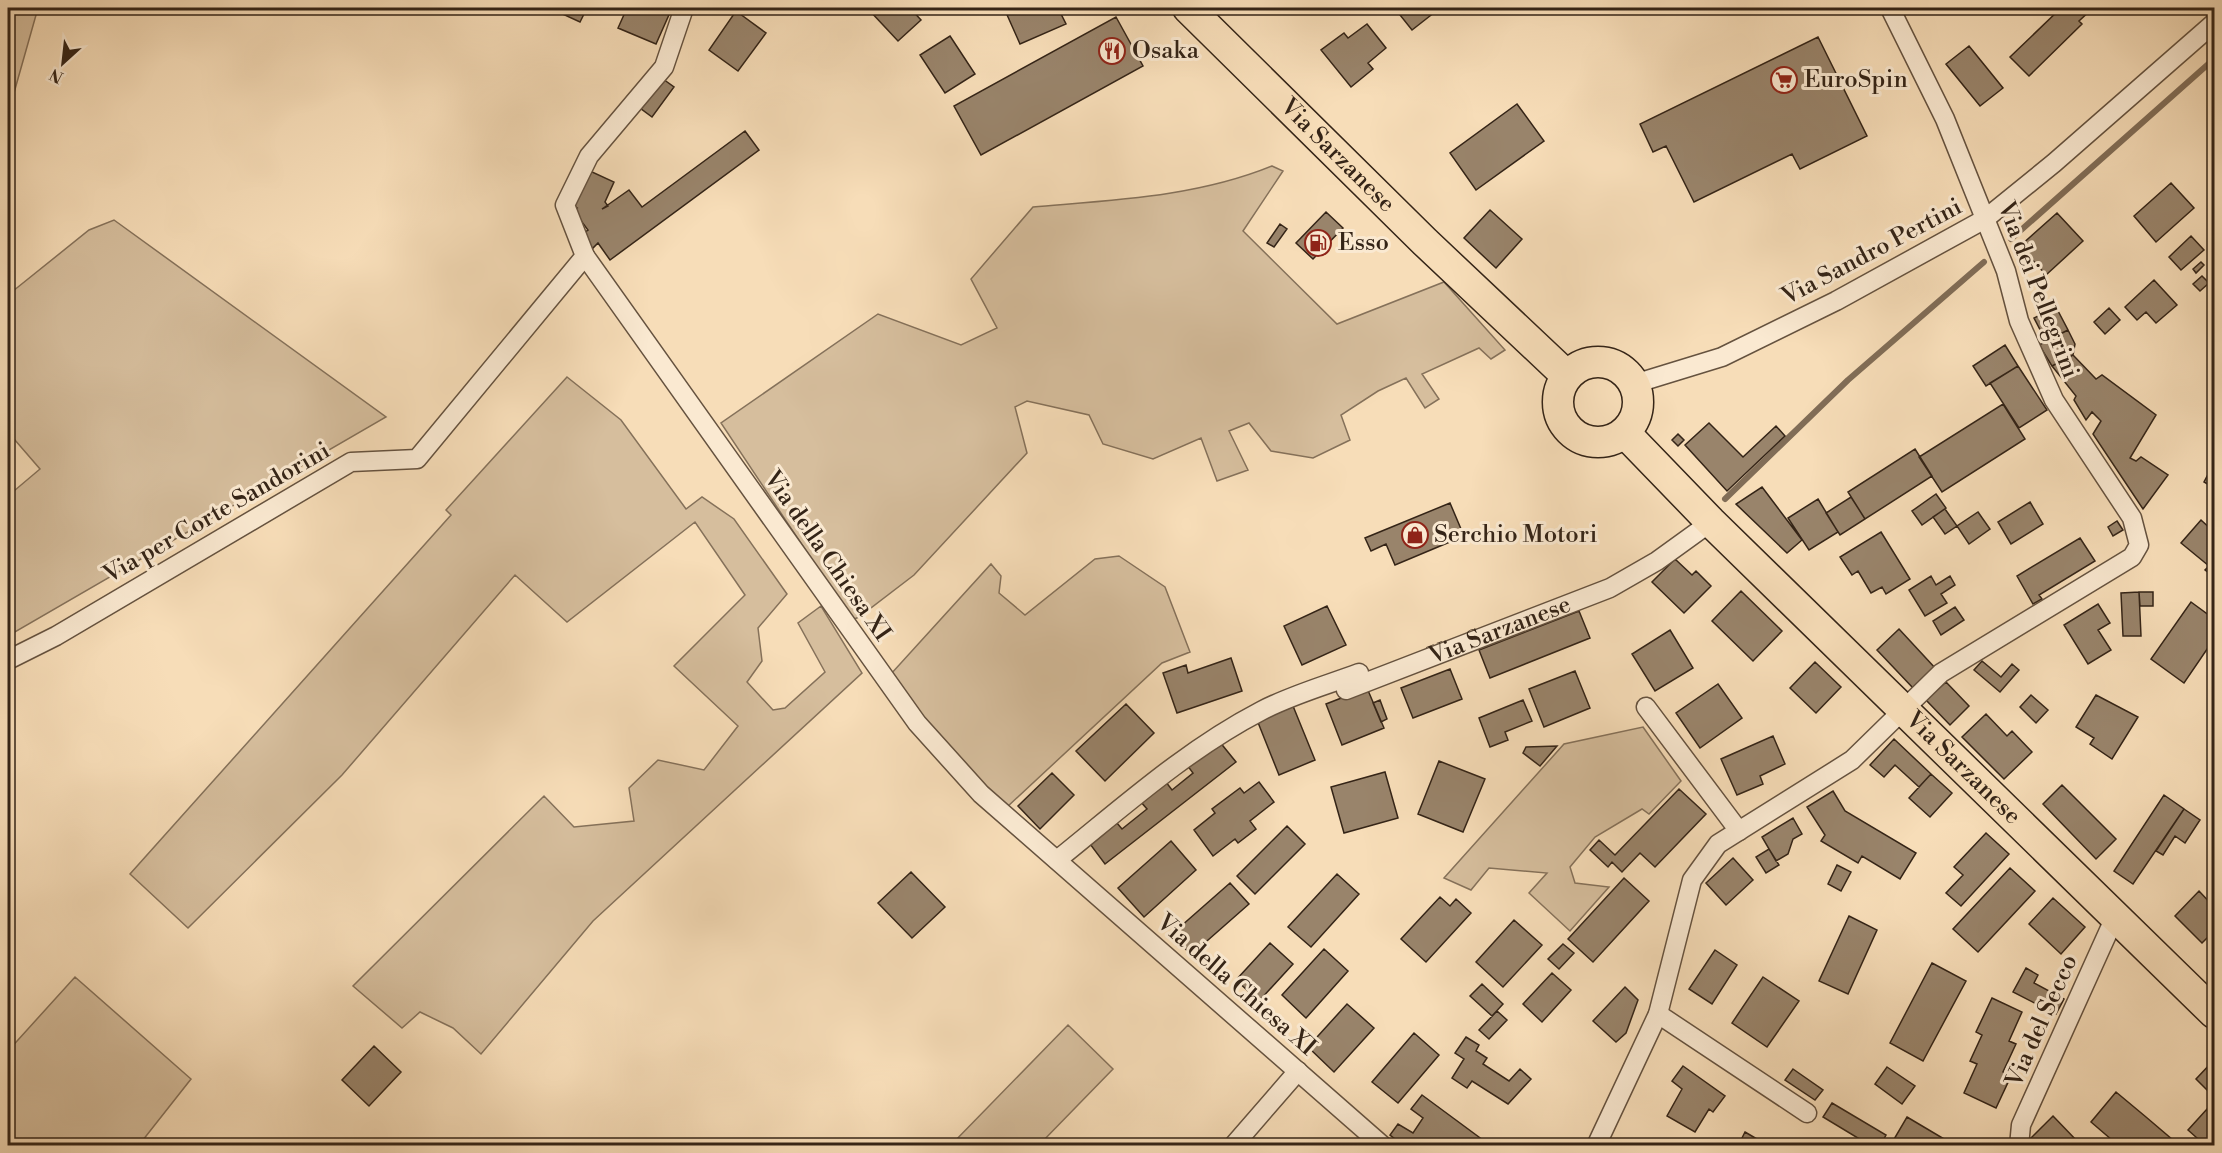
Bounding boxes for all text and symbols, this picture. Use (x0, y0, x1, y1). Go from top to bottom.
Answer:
north arrow (33, 33, 93, 93)
restaurant icon: Osaka (1097, 36, 1127, 66)
place label: Osaka (1132, 36, 1200, 66)
text: N (46, 64, 67, 87)
supermarket icon: EuroSpin (1769, 65, 1799, 95)
place label: EuroSpin (1804, 65, 1908, 95)
street label: Via Sarzanese (1273, 92, 1401, 219)
street label: Via Sandro Pertini (1776, 192, 1967, 313)
street label: Via dei Pellegrini (1990, 197, 2085, 383)
fuel station icon: Esso (1303, 228, 1333, 258)
place label: Esso (1338, 228, 1389, 258)
street label: Via per Corte Sandorini (97, 436, 336, 591)
street label: Via della Chiesa XI (756, 464, 897, 647)
shop icon: Serchio Motori (1400, 520, 1430, 550)
place label: Serchio Motori (1434, 520, 1598, 550)
street label: Via Sarzanese (1424, 590, 1575, 672)
street label: Via Sarzanese (1898, 704, 2027, 831)
street label: Via della Chiesa XI (1149, 907, 1322, 1062)
street label: Via del Secco (1999, 950, 2085, 1093)

